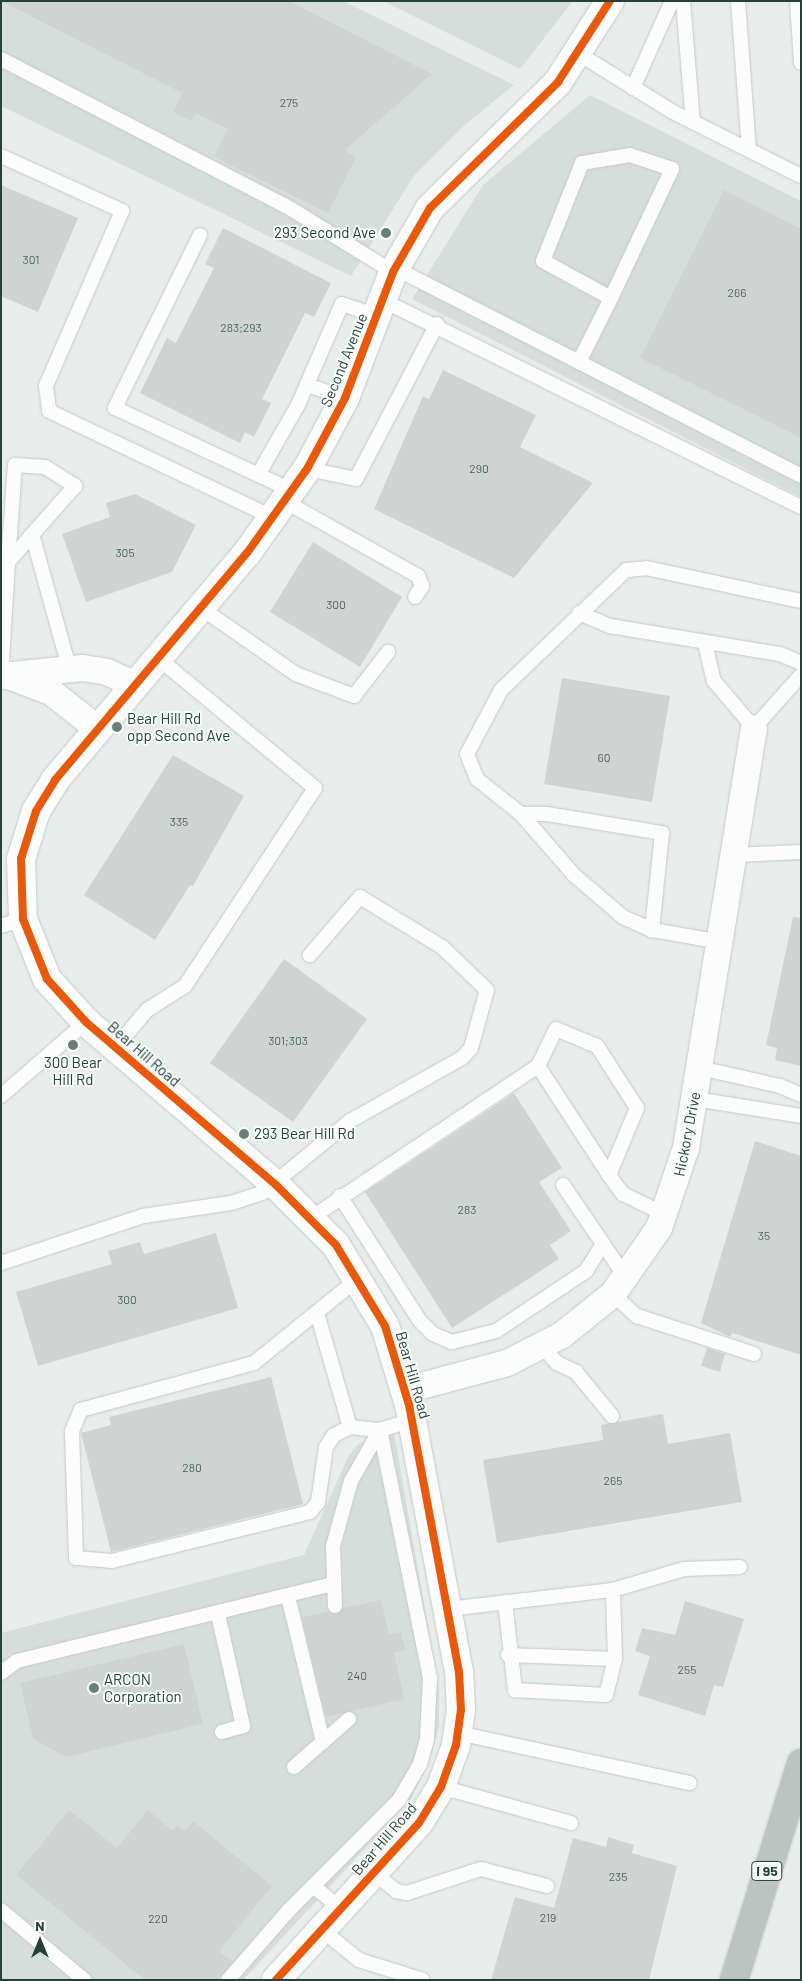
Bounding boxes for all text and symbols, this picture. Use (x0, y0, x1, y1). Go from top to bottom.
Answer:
house number: 275 (280, 96, 298, 110)
place label: 293 Second Ave (274, 224, 376, 242)
marker: 293 Second Ave (380, 227, 392, 239)
house number: 301 (23, 253, 39, 267)
house number: 266 (728, 286, 746, 300)
street label: Second Avenue (317, 310, 371, 410)
house number: 283;293 (220, 321, 262, 335)
house number: 290 (469, 462, 489, 476)
house number: 305 (115, 546, 135, 560)
house number: 300 (326, 598, 346, 612)
place label: Bear Hill Rd opp Second Ave (127, 709, 230, 744)
marker: Bear Hill Rd opp Second Ave (111, 721, 123, 733)
house number: 60 (598, 751, 610, 765)
house number: 335 (170, 815, 188, 829)
street label: Bear Hill Road (104, 1018, 184, 1090)
house number: 301;303 (268, 1034, 308, 1048)
marker: 300 Bear Hill Rd (67, 1039, 79, 1051)
place label: 300 Bear Hill Rd (44, 1053, 102, 1088)
street label: Hickory Drive (670, 1090, 704, 1178)
place label: 293 Bear Hill Rd (254, 1125, 355, 1143)
marker: 293 Bear Hill Rd (238, 1128, 250, 1140)
house number: 283 (458, 1203, 476, 1217)
house number: 35 (758, 1229, 770, 1243)
house number: 300 (117, 1293, 137, 1307)
street label: Bear Hill Road (392, 1329, 434, 1421)
house number: 280 (182, 1461, 202, 1475)
house number: 265 (604, 1474, 622, 1488)
house number: 255 (678, 1663, 696, 1677)
house number: 240 (347, 1669, 367, 1683)
place label: ARCON Corporation (104, 1670, 182, 1705)
marker: ARCON Corporation (88, 1682, 100, 1694)
street label: Bear Hill Road (348, 1799, 420, 1879)
road number: I 95 (751, 1860, 783, 1882)
house number: 235 (609, 1870, 627, 1884)
house number: 219 (540, 1911, 556, 1925)
house number: 220 (148, 1912, 168, 1926)
north arrow (15, 1916, 65, 1966)
text: N (35, 1917, 45, 1934)

